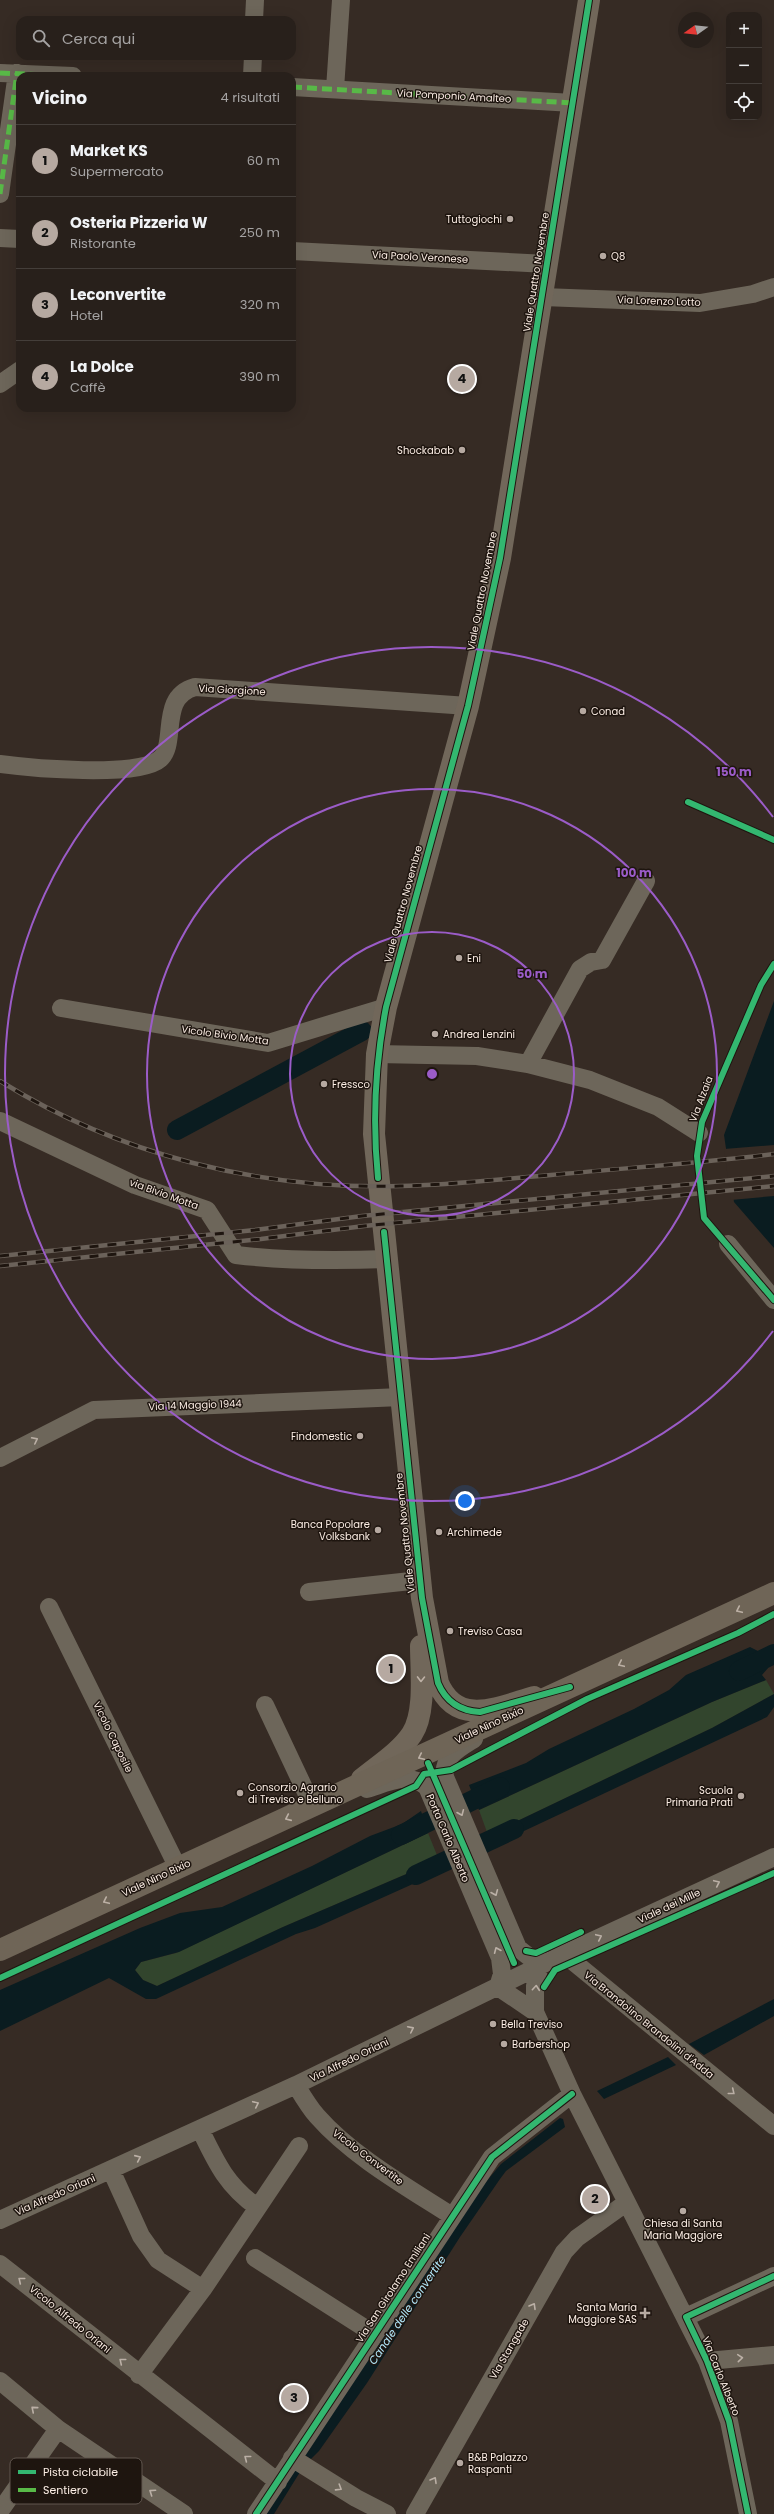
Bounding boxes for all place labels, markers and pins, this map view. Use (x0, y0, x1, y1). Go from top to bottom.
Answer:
place label: Tuttogiochi (446, 212, 502, 227)
marker: Tuttogiochi (505, 214, 515, 224)
place label: Q8 (611, 249, 625, 264)
marker: Q8 (598, 251, 608, 261)
pin: 4 (449, 364, 475, 394)
place label: Shockabab (397, 443, 454, 458)
marker: Shockabab (457, 445, 467, 455)
place label: Conad (591, 704, 625, 719)
marker: Conad (578, 706, 588, 716)
place label: Eni (467, 951, 481, 966)
marker: Eni (454, 953, 464, 963)
place label: Andrea Lenzini (443, 1027, 515, 1042)
marker: Andrea Lenzini (430, 1029, 440, 1039)
centre of rings (425, 1067, 439, 1081)
place label: Fressco (332, 1077, 370, 1092)
marker: Fressco (319, 1079, 329, 1089)
place label: Findomestic (291, 1429, 352, 1444)
marker: Findomestic (355, 1431, 365, 1441)
place label: Banca Popolare Volksbank (291, 1517, 371, 1544)
marker: Banca Popolare Volksbank (373, 1525, 383, 1535)
place label: Archimede (447, 1525, 502, 1540)
marker: Archimede (434, 1527, 444, 1537)
place label: Treviso Casa (458, 1624, 522, 1639)
marker: Treviso Casa (445, 1626, 455, 1636)
pin: 1 (378, 1654, 404, 1684)
place label: Consorzio Agrario di Treviso e Belluno (248, 1780, 343, 1807)
place label: Scuola Primaria Prati (666, 1783, 733, 1810)
marker: Consorzio Agrario di Treviso e Belluno (235, 1788, 245, 1798)
marker: Scuola Primaria Prati (736, 1791, 746, 1801)
place label: Bella Treviso (501, 2017, 563, 2032)
marker: Bella Treviso (488, 2019, 498, 2029)
place label: Barbershop (512, 2037, 570, 2052)
marker: Barbershop (499, 2039, 509, 2049)
pin: 2 (582, 2184, 608, 2214)
marker: Chiesa di Santa Maria Maggiore (678, 2206, 688, 2216)
place label: Chiesa di Santa Maria Maggiore (644, 2216, 722, 2243)
place label: Santa Maria Maggiore SAS (568, 2300, 637, 2327)
marker: Santa Maria Maggiore SAS (640, 2308, 650, 2318)
pin: 3 (281, 2383, 307, 2413)
place label: B&B Palazzo Raspanti (468, 2450, 528, 2477)
marker: B&B Palazzo Raspanti (455, 2458, 465, 2468)

